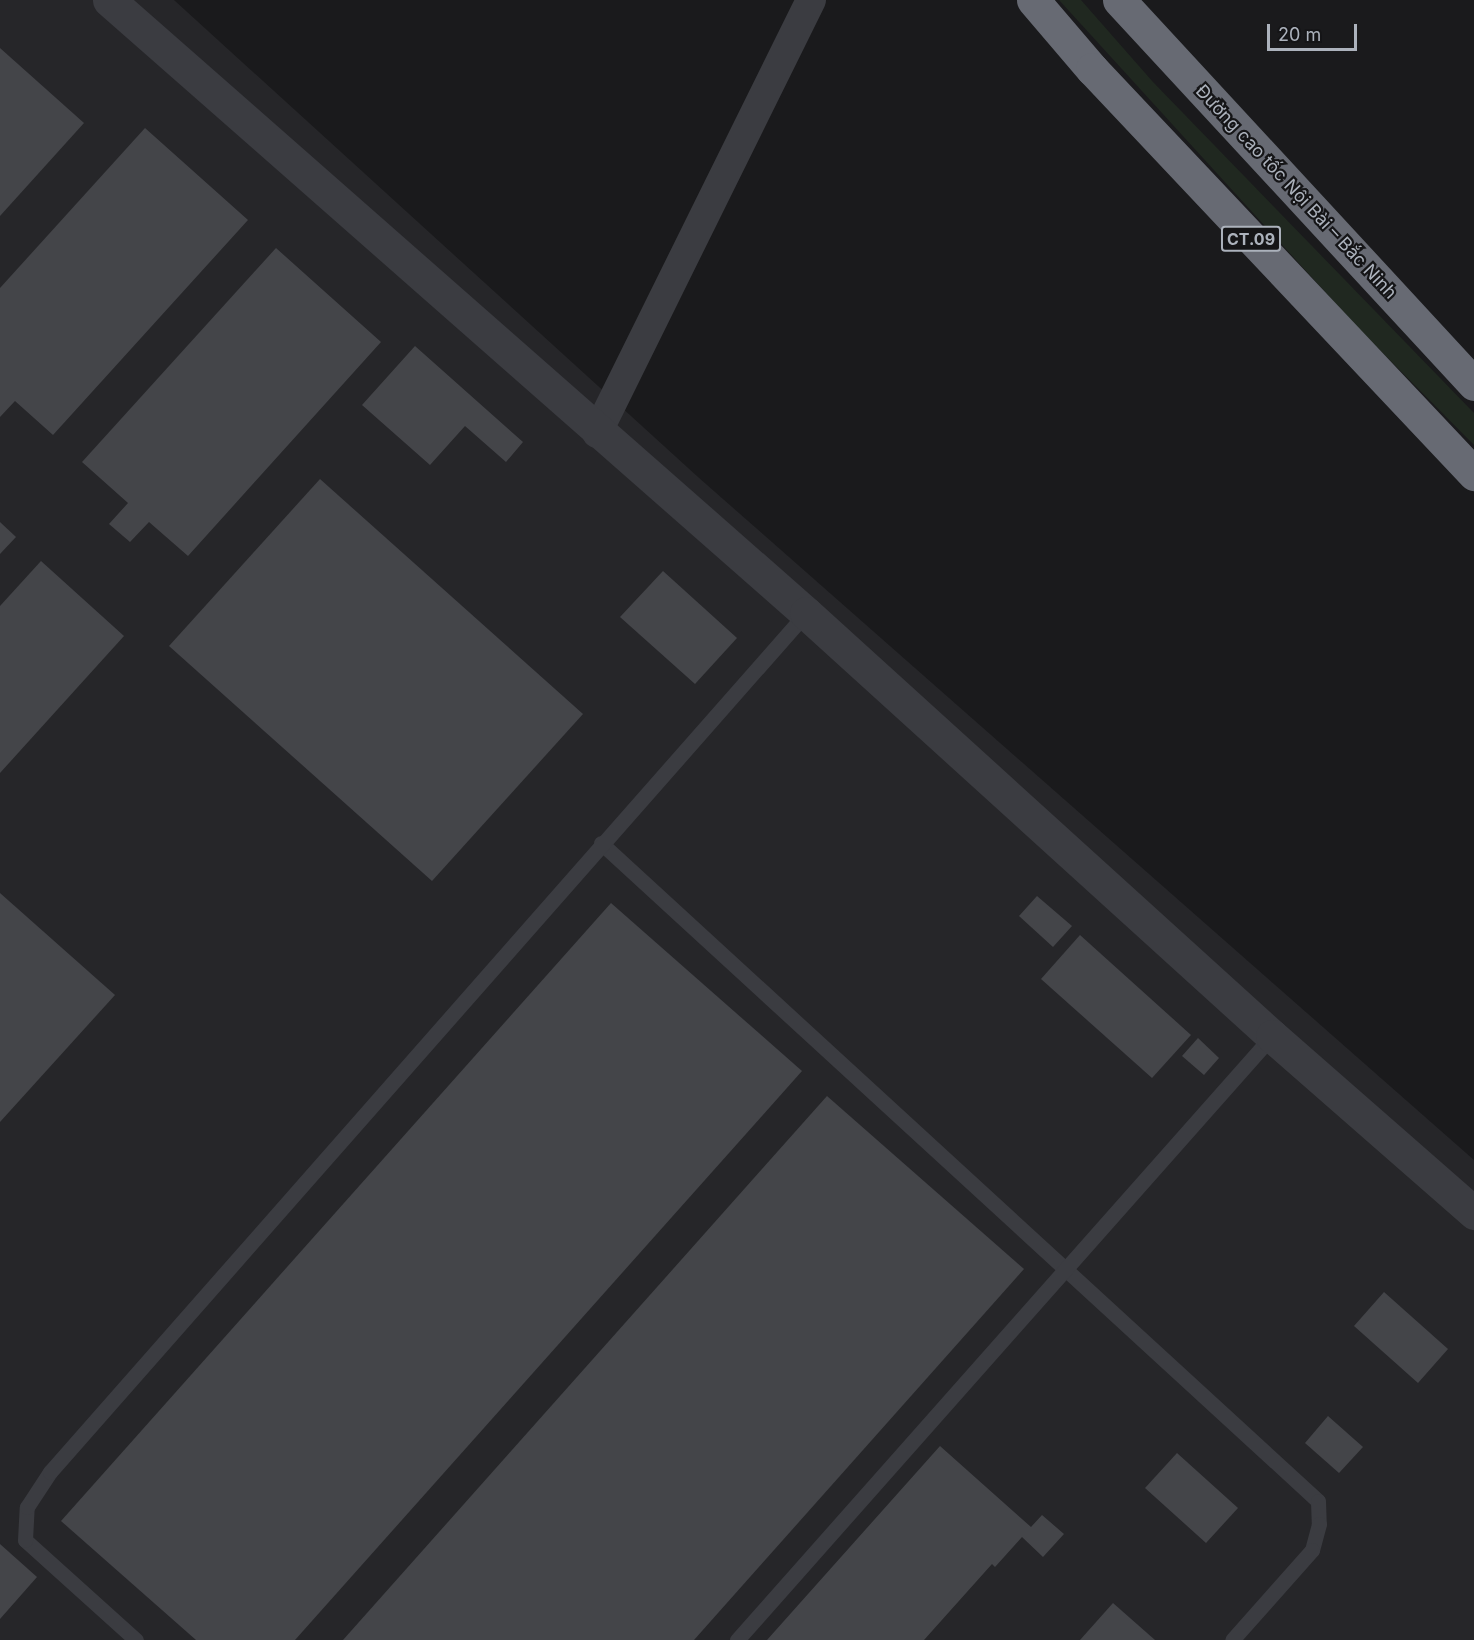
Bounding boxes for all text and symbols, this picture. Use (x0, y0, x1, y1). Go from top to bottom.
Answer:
scale bar (1270, 12, 1360, 50)
text: 20 m (1278, 24, 1321, 45)
street label: Đường cao tốc Nội Bài – Bắc Ninh (1191, 80, 1401, 304)
road number: CT.09 (1220, 226, 1282, 252)

